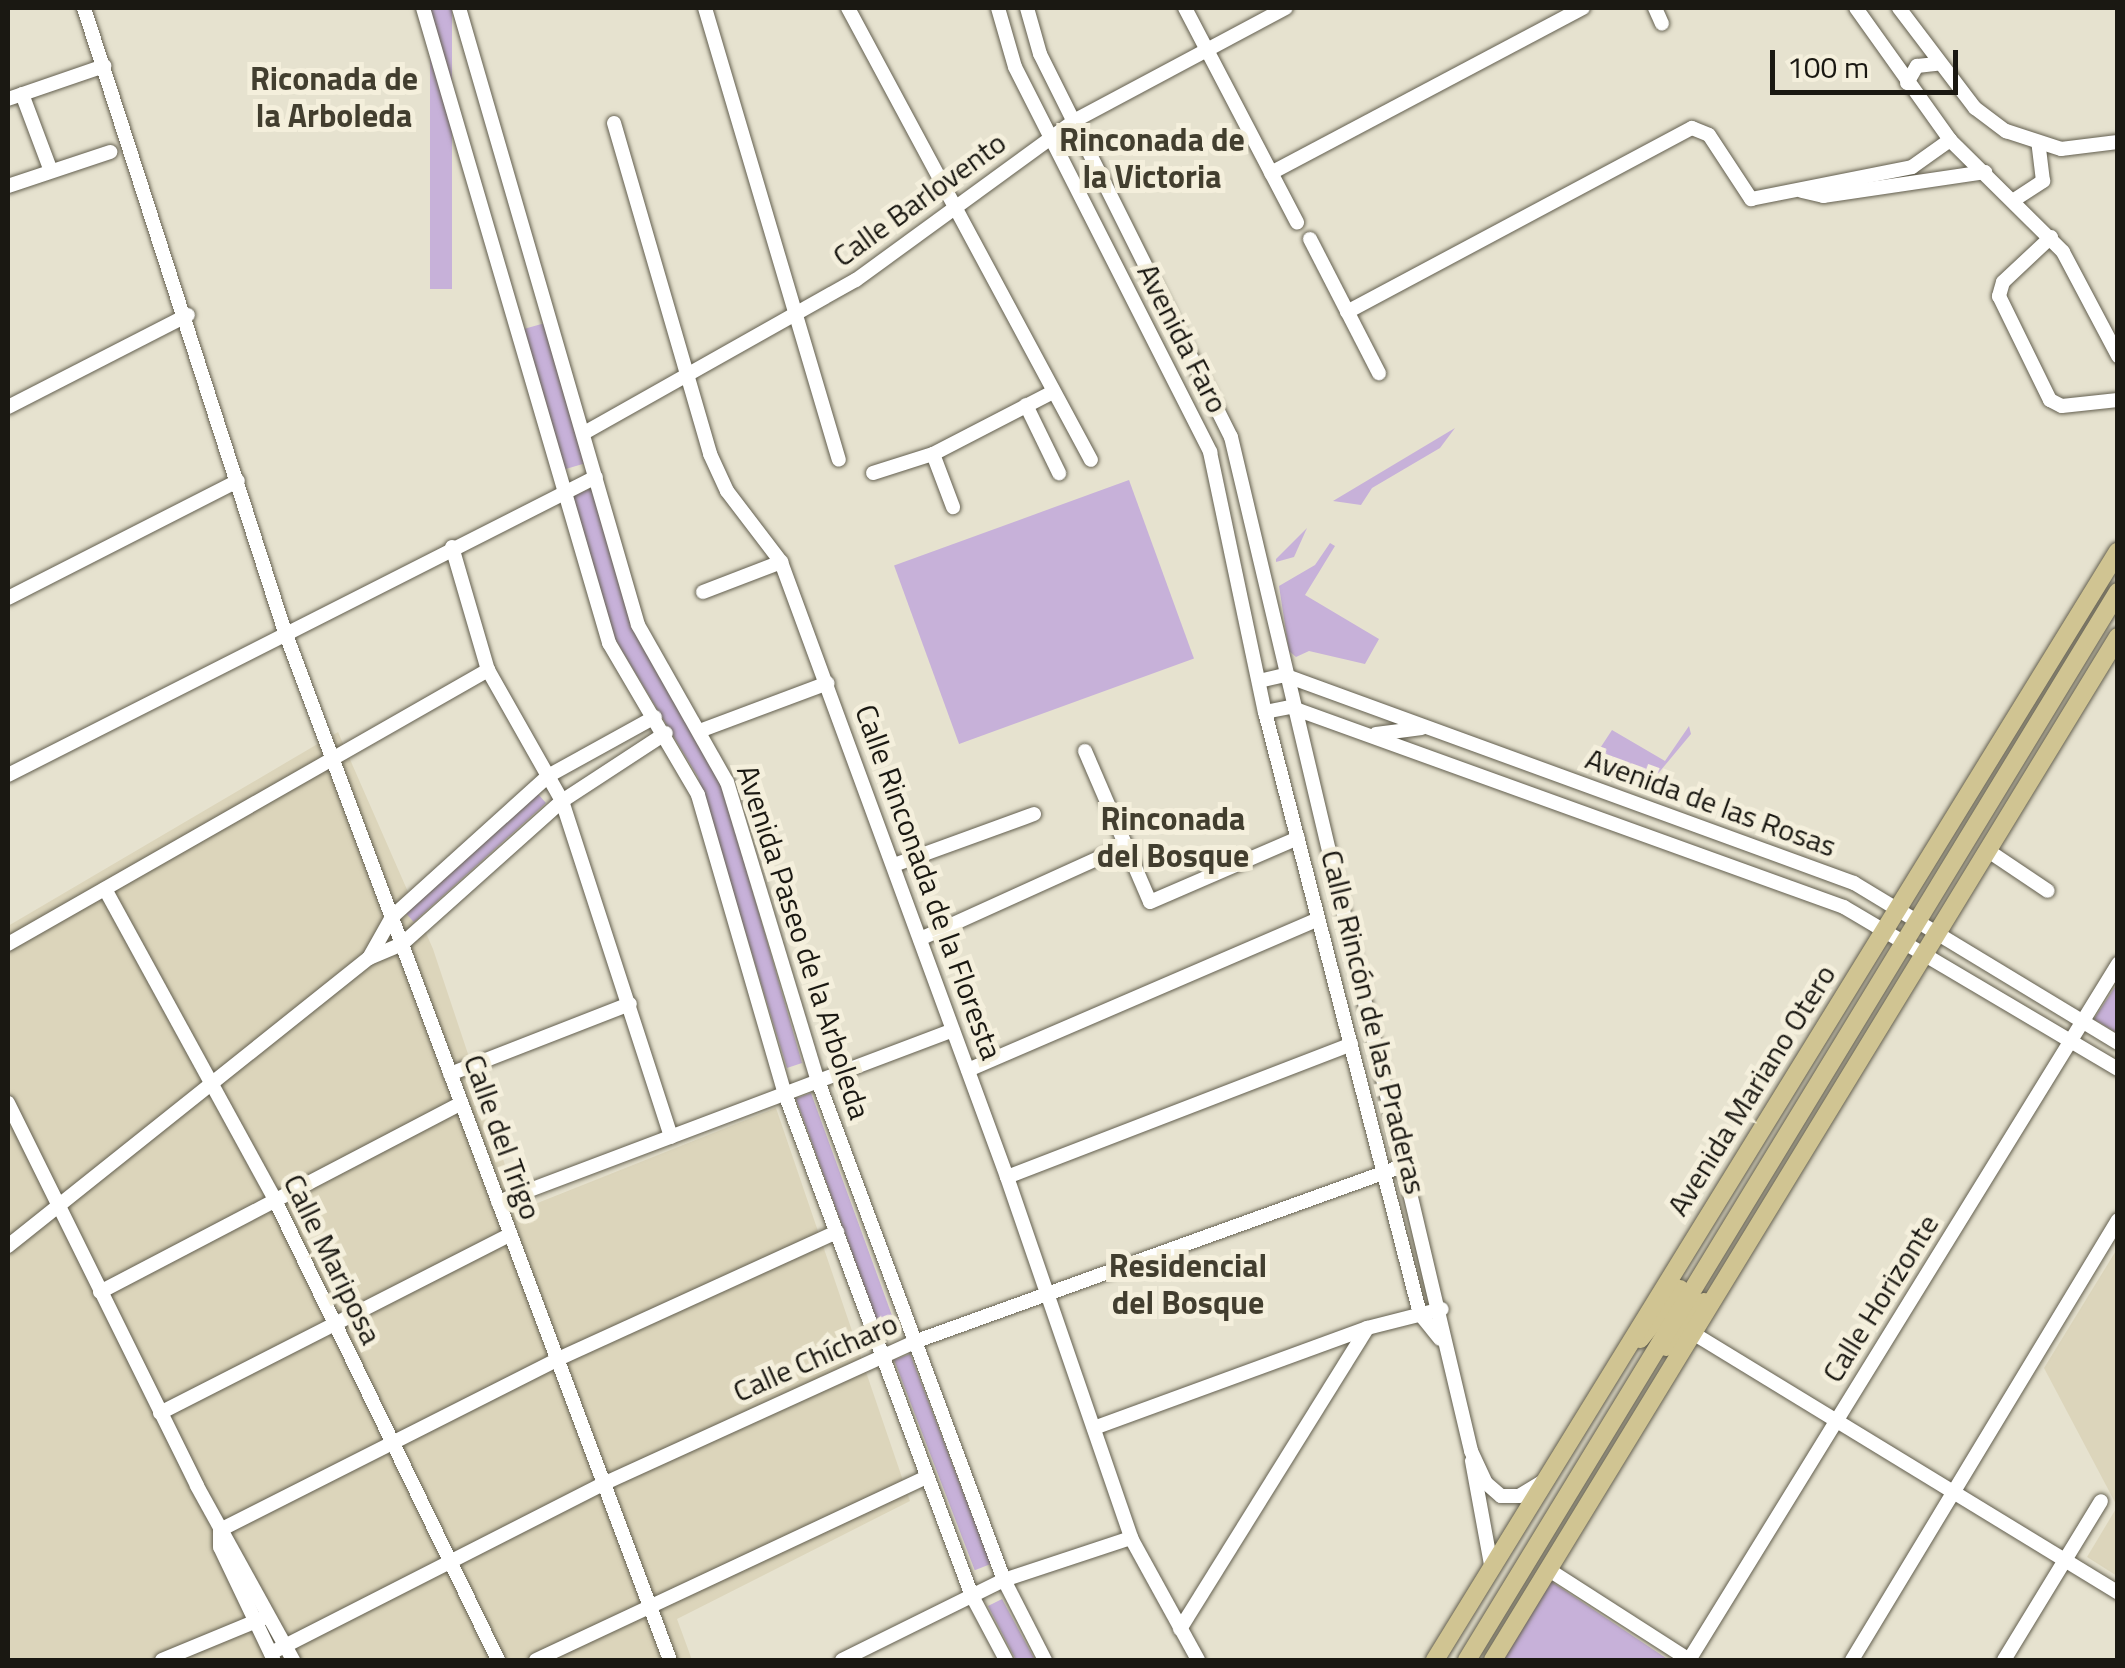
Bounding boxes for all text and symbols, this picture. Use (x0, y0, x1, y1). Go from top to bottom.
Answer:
scale bar (1775, 30, 1962, 92)
text: 100 m (1787, 44, 1869, 90)
district label: Riconada de la Arboleda (250, 60, 418, 135)
district label: Rinconada de la Victoria (1059, 121, 1245, 196)
street label: Calle Barlovento (825, 124, 1013, 274)
street label: Avenida Faro (1130, 257, 1236, 419)
street label: Calle Rinconada de la Floresta (848, 700, 1010, 1064)
street label: Avenida de las Rosas (1581, 740, 1841, 864)
street label: Avenida Paseo de la Arboleda (730, 760, 878, 1124)
district label: Rinconada del Bosque (1097, 800, 1249, 875)
street label: Calle Rincón de las Praderas (1314, 846, 1434, 1198)
street label: Avenida Mariano Otero (1659, 958, 1843, 1222)
street label: Calle del Trigo (457, 1050, 549, 1224)
street label: Calle Mariposa (276, 1168, 390, 1350)
street label: Calle Horizonte (1814, 1207, 1946, 1389)
district label: Residencial del Bosque (1109, 1247, 1267, 1322)
street label: Calle Chícharo (727, 1305, 903, 1409)

